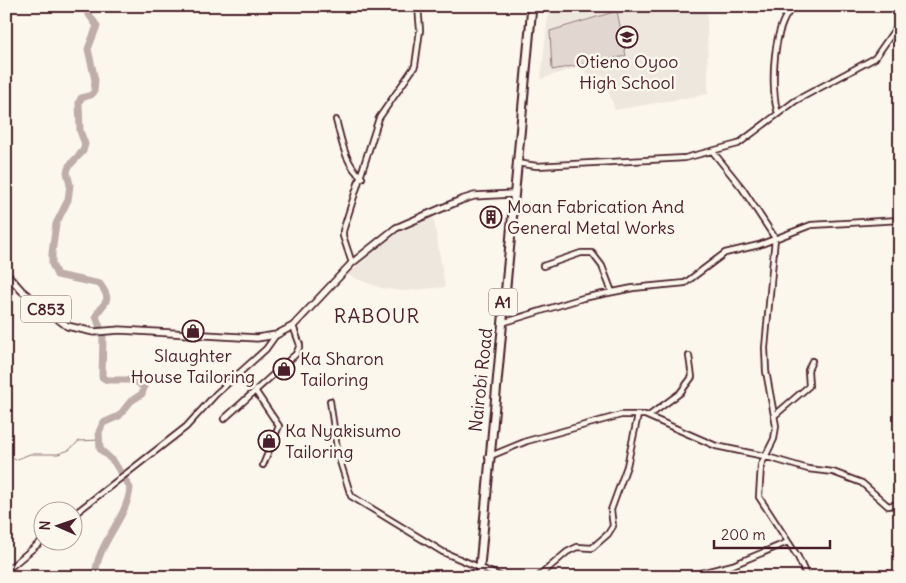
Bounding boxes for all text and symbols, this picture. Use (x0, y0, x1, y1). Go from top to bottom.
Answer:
school or university icon: Otieno Oyoo High School (615, 25, 639, 49)
place label: Otieno Oyoo High School (576, 50, 678, 94)
place label: Moan Fabrication And General Metal Works (507, 195, 685, 239)
building icon: Moan Fabrication And General Metal Works (479, 205, 503, 229)
road number: A1 (489, 288, 517, 316)
road number: C853 (21, 296, 71, 322)
district label: RABOUR (334, 303, 420, 328)
shop icon: Slaughter House Tailoring (181, 319, 205, 343)
street label: Nairobi Road (464, 326, 497, 433)
place label: Slaughter House Tailoring (131, 344, 255, 388)
place label: Ka Sharon Tailoring (300, 347, 384, 391)
shop icon: Ka Sharon Tailoring (272, 357, 296, 381)
place label: Ka Nyakisumo Tailoring (285, 419, 401, 463)
shop icon: Ka Nyakisumo Tailoring (257, 429, 281, 453)
north arrow (32, 500, 82, 550)
scale bar (714, 518, 830, 550)
text: N (36, 520, 54, 531)
text: 200 m (721, 525, 766, 544)

